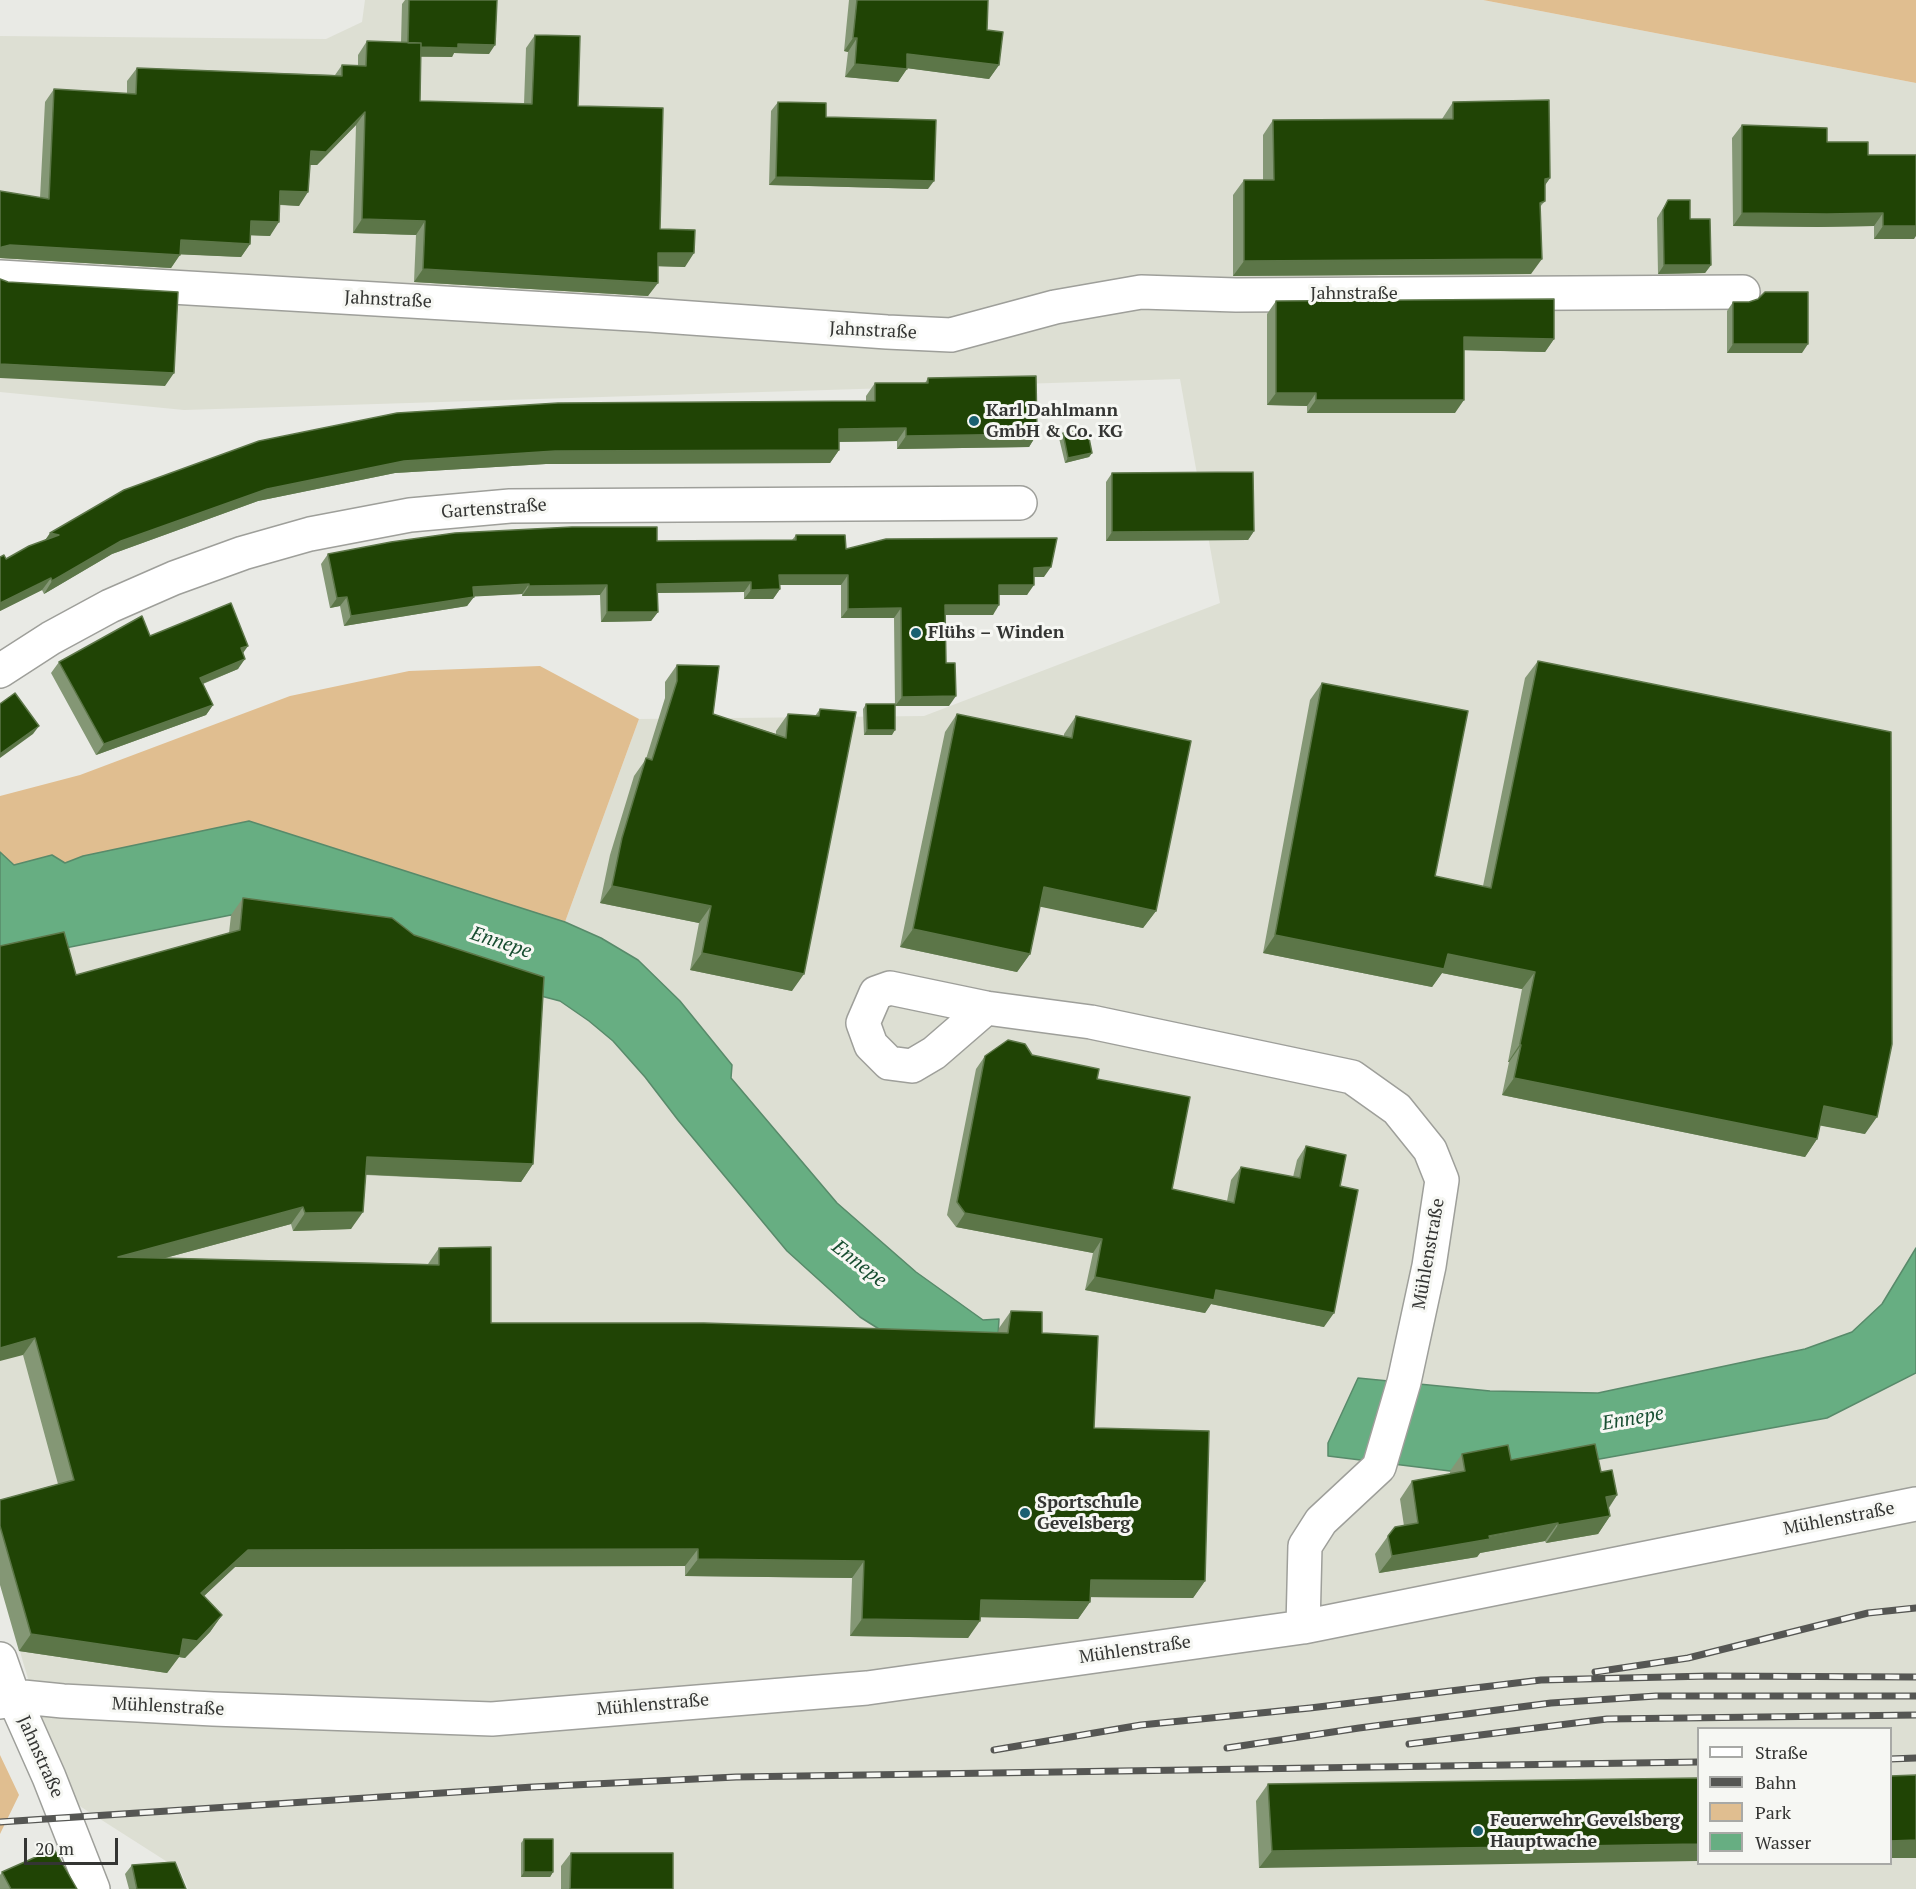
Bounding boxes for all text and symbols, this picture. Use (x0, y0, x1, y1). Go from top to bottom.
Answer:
street label: Jahnstraße (1310, 283, 1398, 305)
street label: Jahnstraße (344, 287, 432, 313)
street label: Jahnstraße (829, 318, 917, 344)
place label: Karl Dahlmann GmbH & Co. KG (986, 400, 1123, 442)
marker: Karl Dahlmann GmbH & Co. KG (967, 414, 981, 428)
street label: Gartenstraße (440, 495, 548, 523)
place label: Flühs – Winden (928, 622, 1064, 644)
marker: Flühs – Winden (909, 626, 923, 640)
water label: Ennepe (468, 922, 534, 964)
street label: Mühlenstraße (1409, 1197, 1449, 1311)
water label: Ennepe (827, 1235, 891, 1293)
water label: Ennepe (1600, 1402, 1666, 1436)
place label: Sportschule Gevelsberg (1037, 1492, 1139, 1534)
street label: Mühlenstraße (1782, 1498, 1896, 1540)
marker: Sportschule Gevelsberg (1018, 1506, 1032, 1520)
street label: Mühlenstraße (1078, 1631, 1192, 1669)
street label: Mühlenstraße (596, 1689, 710, 1721)
street label: Mühlenstraße (111, 1693, 225, 1721)
street label: Jahnstraße (12, 1713, 68, 1801)
legend (1697, 1727, 1892, 1865)
text: Straße (1755, 1740, 1808, 1764)
text: Bahn (1755, 1770, 1796, 1794)
text: Park (1755, 1800, 1791, 1824)
place label: Feuerwehr Gevelsberg Hauptwache (1490, 1810, 1680, 1852)
marker: Feuerwehr Gevelsberg Hauptwache (1471, 1824, 1485, 1838)
scale bar (27, 1826, 122, 1864)
text: Wasser (1755, 1830, 1811, 1854)
text: 20 m (35, 1836, 74, 1860)

